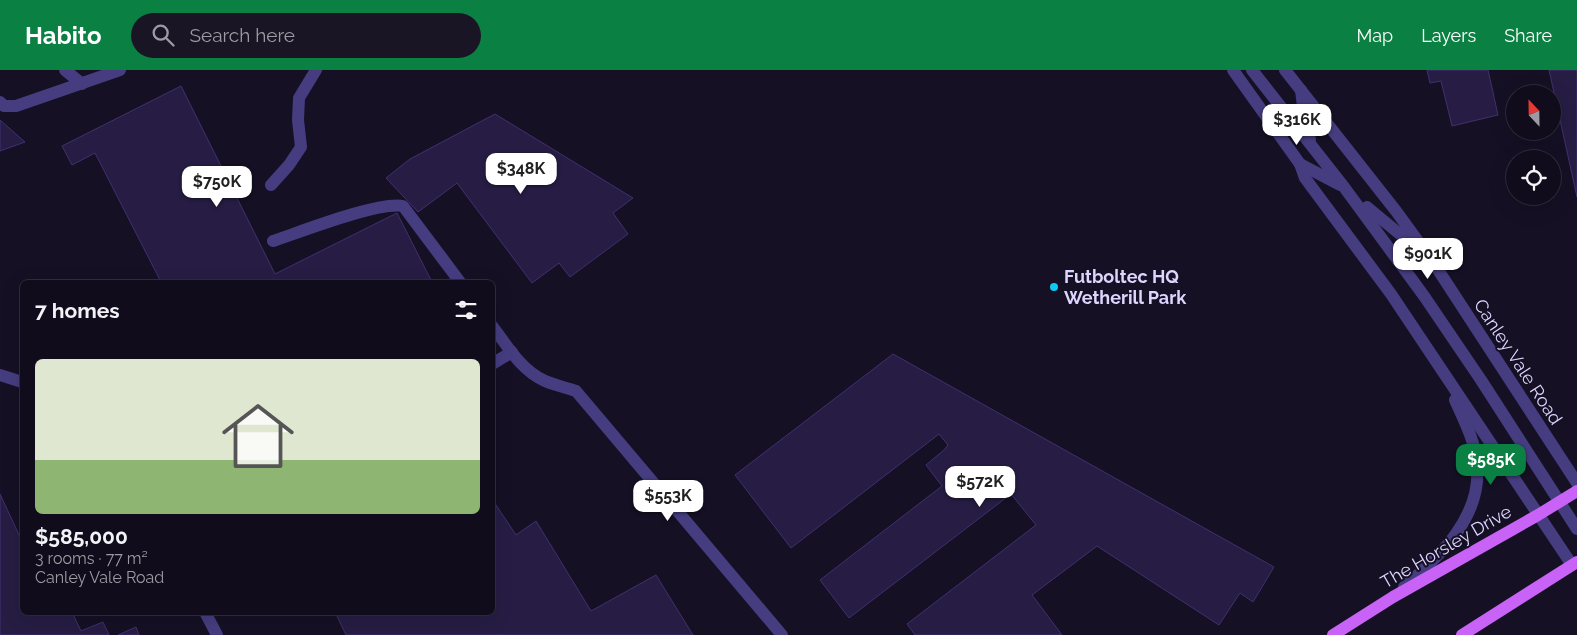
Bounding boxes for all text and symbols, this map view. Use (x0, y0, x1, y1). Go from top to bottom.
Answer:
search box (131, 13, 481, 58)
text: Habito (25, 21, 101, 50)
icon: search (149, 21, 177, 49)
text: Search here (189, 24, 295, 46)
text: Map (1357, 25, 1393, 46)
text: Layers (1421, 25, 1476, 46)
text: Share (1504, 25, 1552, 46)
north arrow (1506, 85, 1561, 140)
map controls (1506, 85, 1561, 205)
pin: $316K (1262, 104, 1332, 146)
text: $316K (1273, 110, 1321, 129)
button: locate (1506, 150, 1561, 205)
pin: $348K (486, 152, 556, 195)
text: $348K (497, 159, 545, 178)
pin: $750K (182, 166, 252, 208)
text: $750K (193, 172, 241, 191)
pin: $901K (1393, 238, 1463, 280)
text: $901K (1404, 244, 1452, 263)
place label: Futboltec HQ Wetherill Park (1064, 266, 1187, 308)
marker: Futboltec HQ Wetherill Park (1048, 281, 1060, 293)
street label: Canley Vale Road (1470, 295, 1567, 428)
icon: filters (452, 296, 480, 324)
text: 7 homes (35, 298, 120, 323)
icon: home (213, 391, 303, 481)
pin: $585K (1456, 444, 1526, 486)
text: $585K (1467, 450, 1515, 469)
pin: $572K (945, 466, 1015, 508)
text: $572K (956, 472, 1004, 491)
pin: $553K (633, 480, 703, 522)
text: $553K (644, 486, 692, 505)
street label: The Horsley Drive (1377, 500, 1515, 593)
text: $585,000 (35, 524, 128, 549)
text: 3 rooms · 77 m² (35, 549, 148, 568)
text: Canley Vale Road (35, 568, 164, 587)

